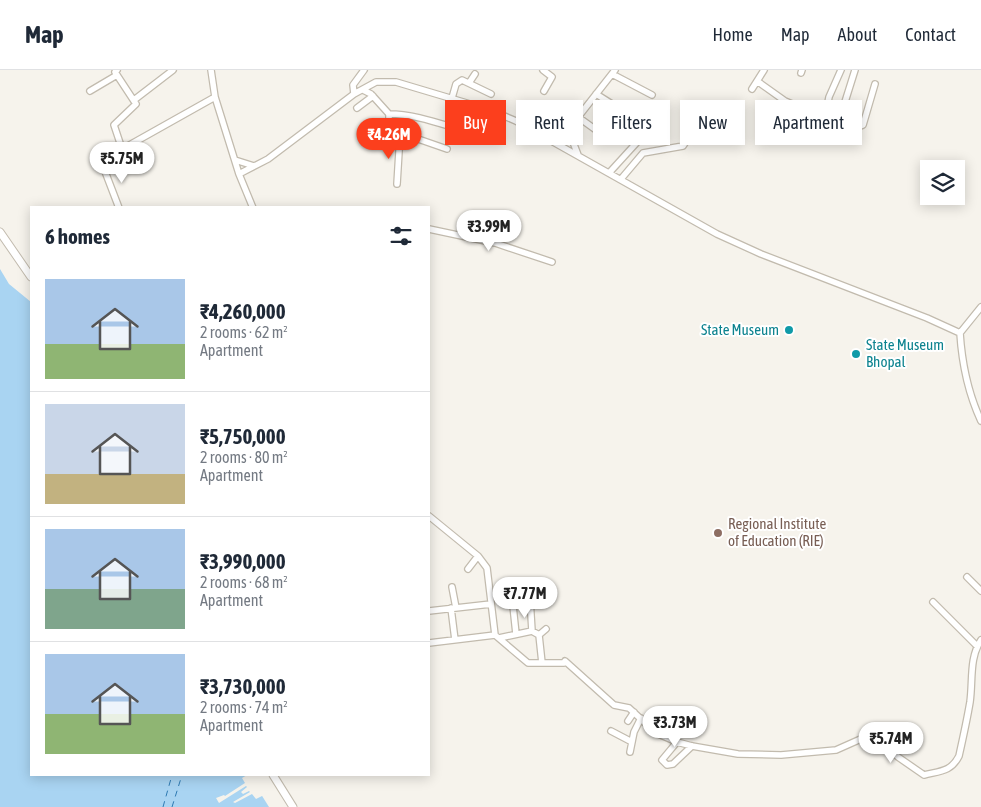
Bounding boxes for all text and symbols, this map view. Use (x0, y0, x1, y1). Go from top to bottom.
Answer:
text: Map (25, 21, 64, 48)
text: Home (713, 24, 753, 45)
text: Map (781, 24, 810, 45)
text: About (838, 24, 877, 45)
text: Contact (905, 24, 956, 45)
chip: Buy (445, 100, 506, 145)
chip: Rent (516, 100, 583, 145)
chip: Filters (593, 100, 670, 145)
chip: New (680, 100, 745, 145)
chip: Apartment (755, 100, 862, 145)
pin: ₹4.26M (348, 118, 430, 160)
text: ₹4.26M (367, 125, 411, 143)
pin: ₹5.75M (81, 142, 163, 184)
text: ₹5.75M (100, 149, 144, 167)
map controls (920, 160, 965, 205)
button: layers (920, 160, 965, 205)
pin: ₹3.99M (448, 210, 530, 252)
text: ₹3.99M (467, 217, 511, 235)
icon: filters (387, 222, 415, 250)
text: 6 homes (45, 224, 110, 248)
icon: home (85, 299, 145, 359)
text: ₹4,260,000 (200, 299, 286, 323)
place label: State Museum (701, 321, 779, 338)
text: 2 rooms · 62 m² (200, 323, 288, 341)
marker: State Museum (783, 324, 795, 336)
place label: State Museum Bhopal (866, 336, 944, 370)
text: Apartment (200, 341, 263, 359)
marker: State Museum Bhopal (850, 348, 862, 360)
icon: home (85, 424, 145, 484)
text: ₹5,750,000 (200, 424, 286, 448)
text: 2 rooms · 80 m² (200, 448, 288, 466)
text: Apartment (200, 466, 263, 484)
place label: Regional Institute of Education (RIE) (728, 515, 826, 549)
marker: Regional Institute of Education (RIE) (712, 527, 724, 539)
icon: home (85, 549, 145, 609)
text: ₹3,990,000 (200, 549, 286, 573)
text: 2 rooms · 68 m² (200, 573, 288, 591)
pin: ₹7.77M (484, 576, 566, 619)
text: ₹7.77M (503, 584, 547, 602)
text: Apartment (200, 591, 263, 609)
icon: home (85, 674, 145, 734)
text: ₹3,730,000 (200, 674, 286, 698)
text: 2 rooms · 74 m² (200, 698, 288, 716)
pin: ₹3.73M (634, 706, 716, 748)
text: ₹3.73M (653, 713, 697, 731)
text: Apartment (200, 716, 263, 734)
pin: ₹5.74M (850, 722, 932, 764)
text: ₹5.74M (869, 729, 913, 747)

